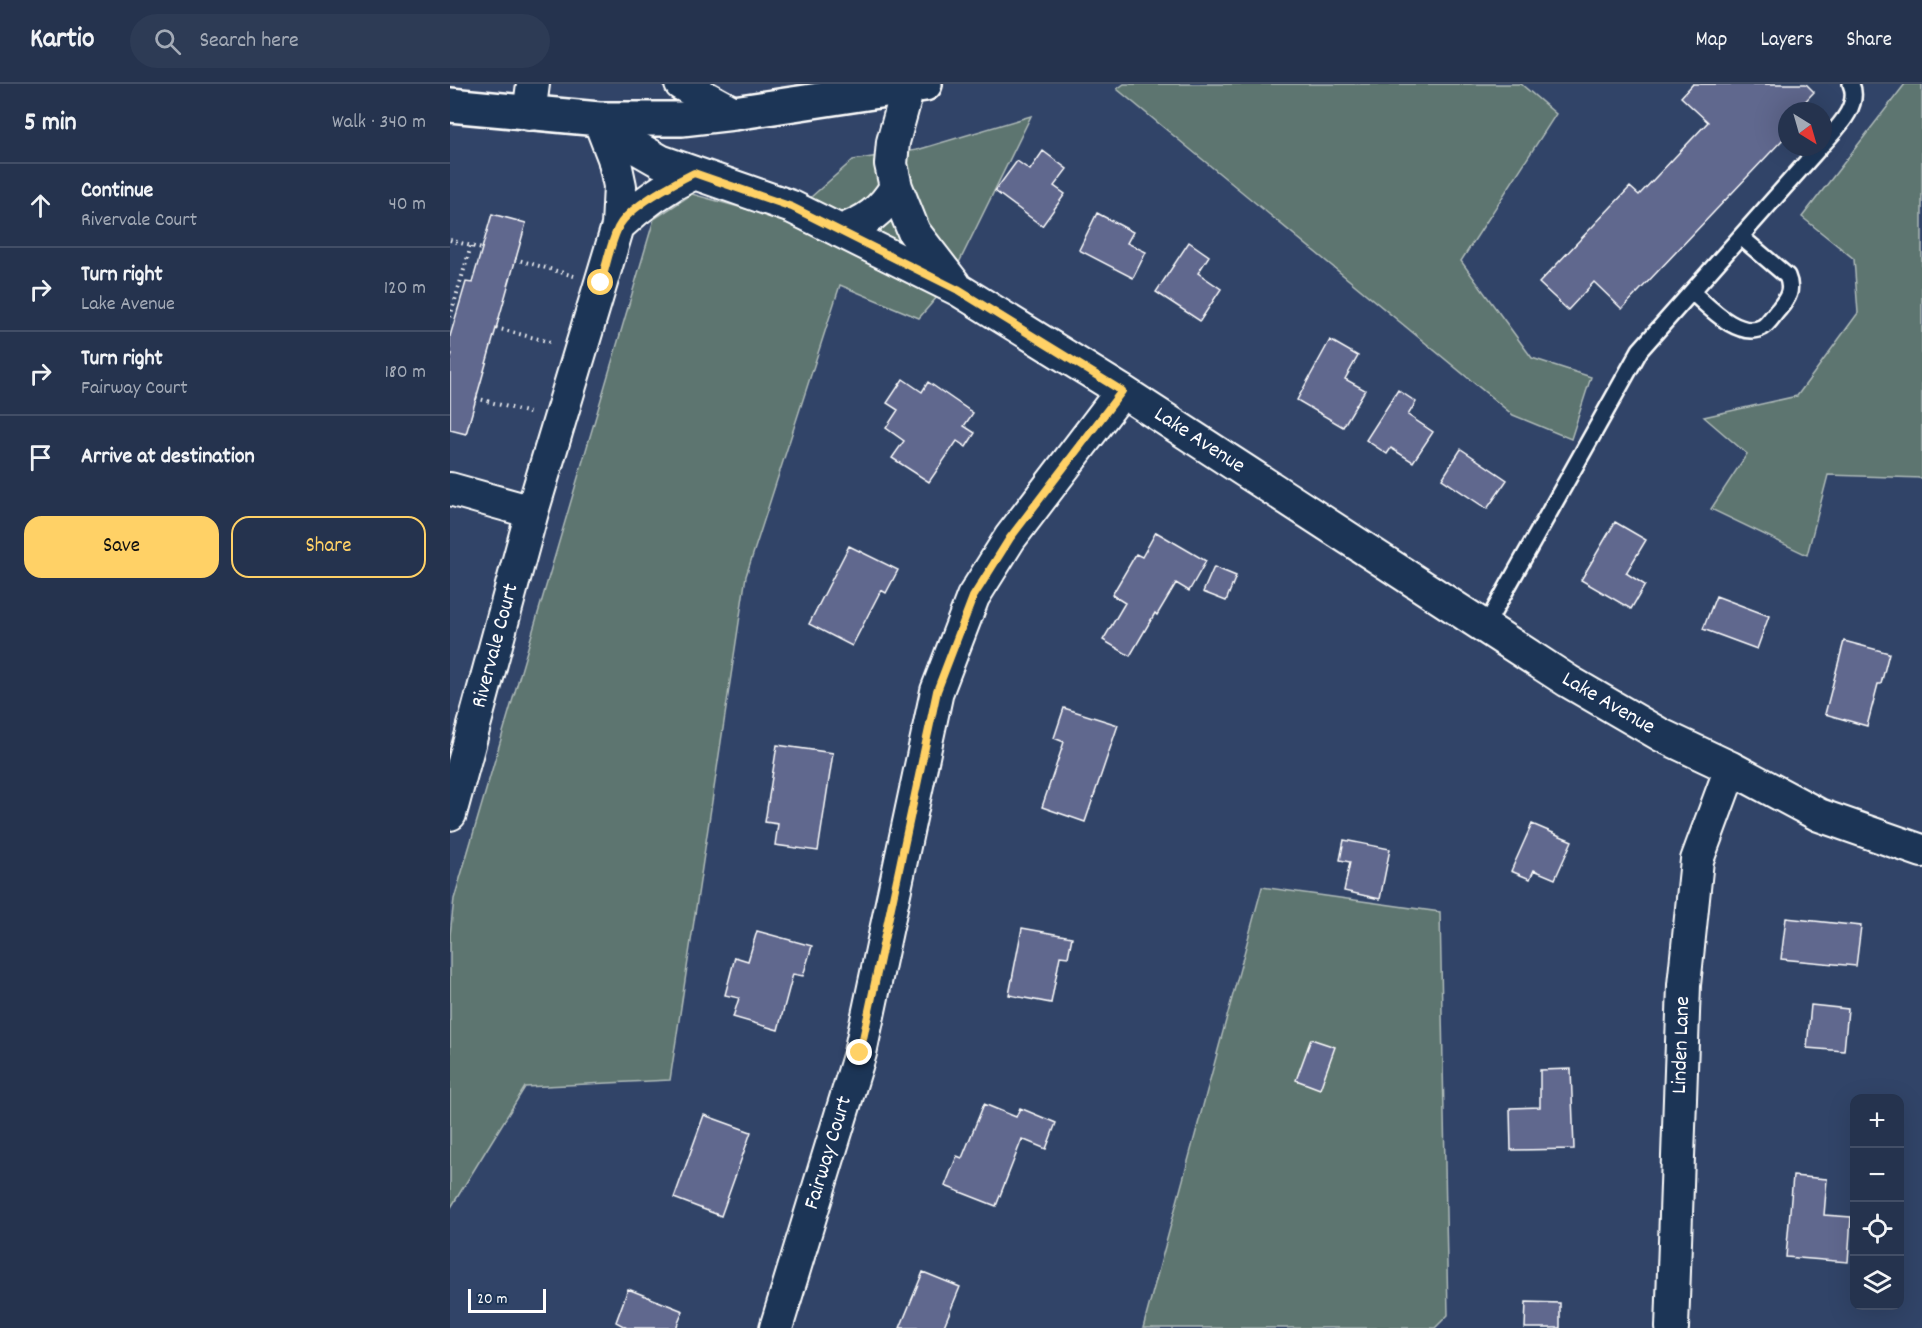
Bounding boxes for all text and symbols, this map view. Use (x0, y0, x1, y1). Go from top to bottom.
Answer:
search box (130, 14, 550, 68)
text: Kartio (30, 21, 94, 61)
icon: search (151, 25, 184, 58)
text: Search here (199, 26, 299, 57)
text: Map (1696, 26, 1727, 56)
text: Layers (1760, 26, 1813, 56)
text: Share (1846, 26, 1892, 56)
north arrow (1778, 102, 1832, 156)
text: 5 min (24, 105, 77, 142)
text: Walk · 340 m (332, 109, 426, 137)
text: Continue (81, 176, 153, 207)
icon: ahead (24, 189, 57, 222)
text: 40 m (388, 191, 426, 219)
text: Rivervale Court (81, 207, 197, 235)
text: Turn right (81, 260, 163, 291)
route start (587, 269, 613, 295)
icon: right (24, 273, 57, 306)
text: 120 m (384, 275, 426, 303)
text: Lake Avenue (81, 291, 175, 319)
text: Turn right (81, 344, 163, 375)
icon: right (24, 357, 57, 390)
text: 180 m (384, 359, 426, 387)
text: Fairway Court (81, 375, 188, 403)
street label: Lake Avenue (1147, 400, 1251, 482)
icon: arrive (24, 441, 57, 474)
text: Arrive at destination (81, 442, 255, 473)
button: Save (24, 516, 219, 578)
button: Share (231, 516, 426, 578)
street label: Rivervale Court (465, 580, 527, 712)
street label: Lake Avenue (1556, 665, 1660, 743)
street label: Linden Lane (1665, 996, 1699, 1094)
route end (846, 1039, 872, 1065)
street label: Fairway Court (797, 1092, 861, 1214)
map controls (1850, 1094, 1904, 1310)
button: + (1850, 1094, 1904, 1148)
button: − (1850, 1148, 1904, 1202)
button: locate (1850, 1202, 1904, 1256)
button: layers (1850, 1256, 1904, 1310)
scale bar (468, 1286, 546, 1314)
text: 20 m (477, 1288, 507, 1311)

